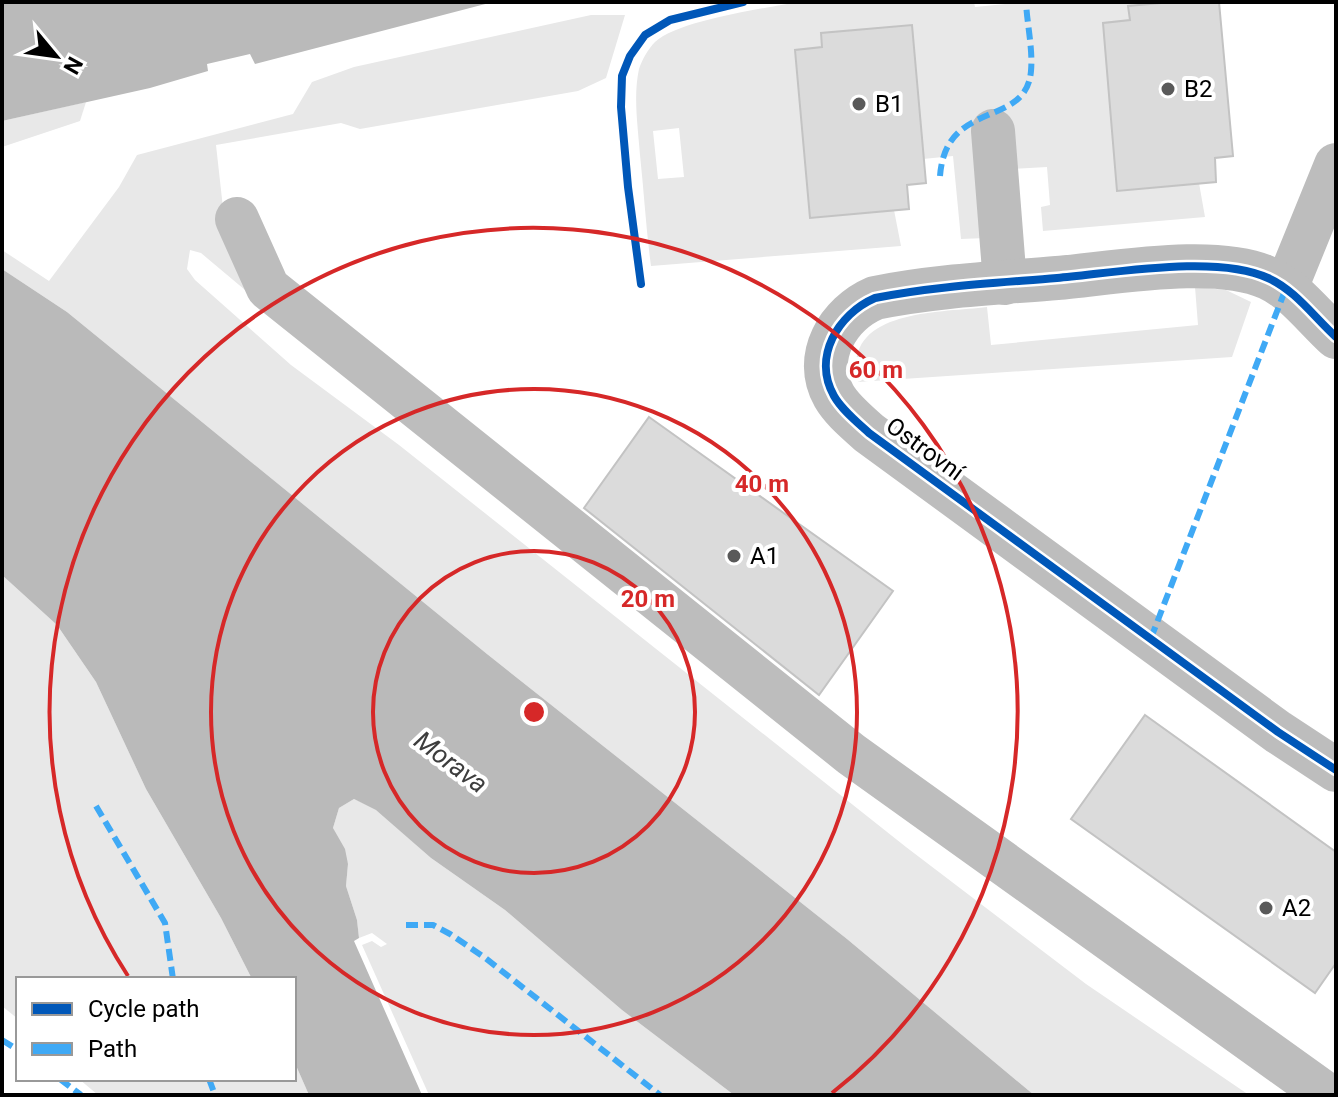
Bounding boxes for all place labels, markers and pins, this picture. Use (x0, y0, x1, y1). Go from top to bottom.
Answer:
place label: B2 (1184, 75, 1212, 103)
marker: B2 (1159, 80, 1177, 98)
place label: B1 (875, 90, 903, 118)
marker: B1 (850, 95, 868, 113)
place label: A1 (750, 542, 779, 570)
marker: A1 (725, 547, 743, 565)
centre of rings (520, 698, 548, 726)
place label: A2 (1282, 894, 1311, 922)
marker: A2 (1257, 899, 1275, 917)

